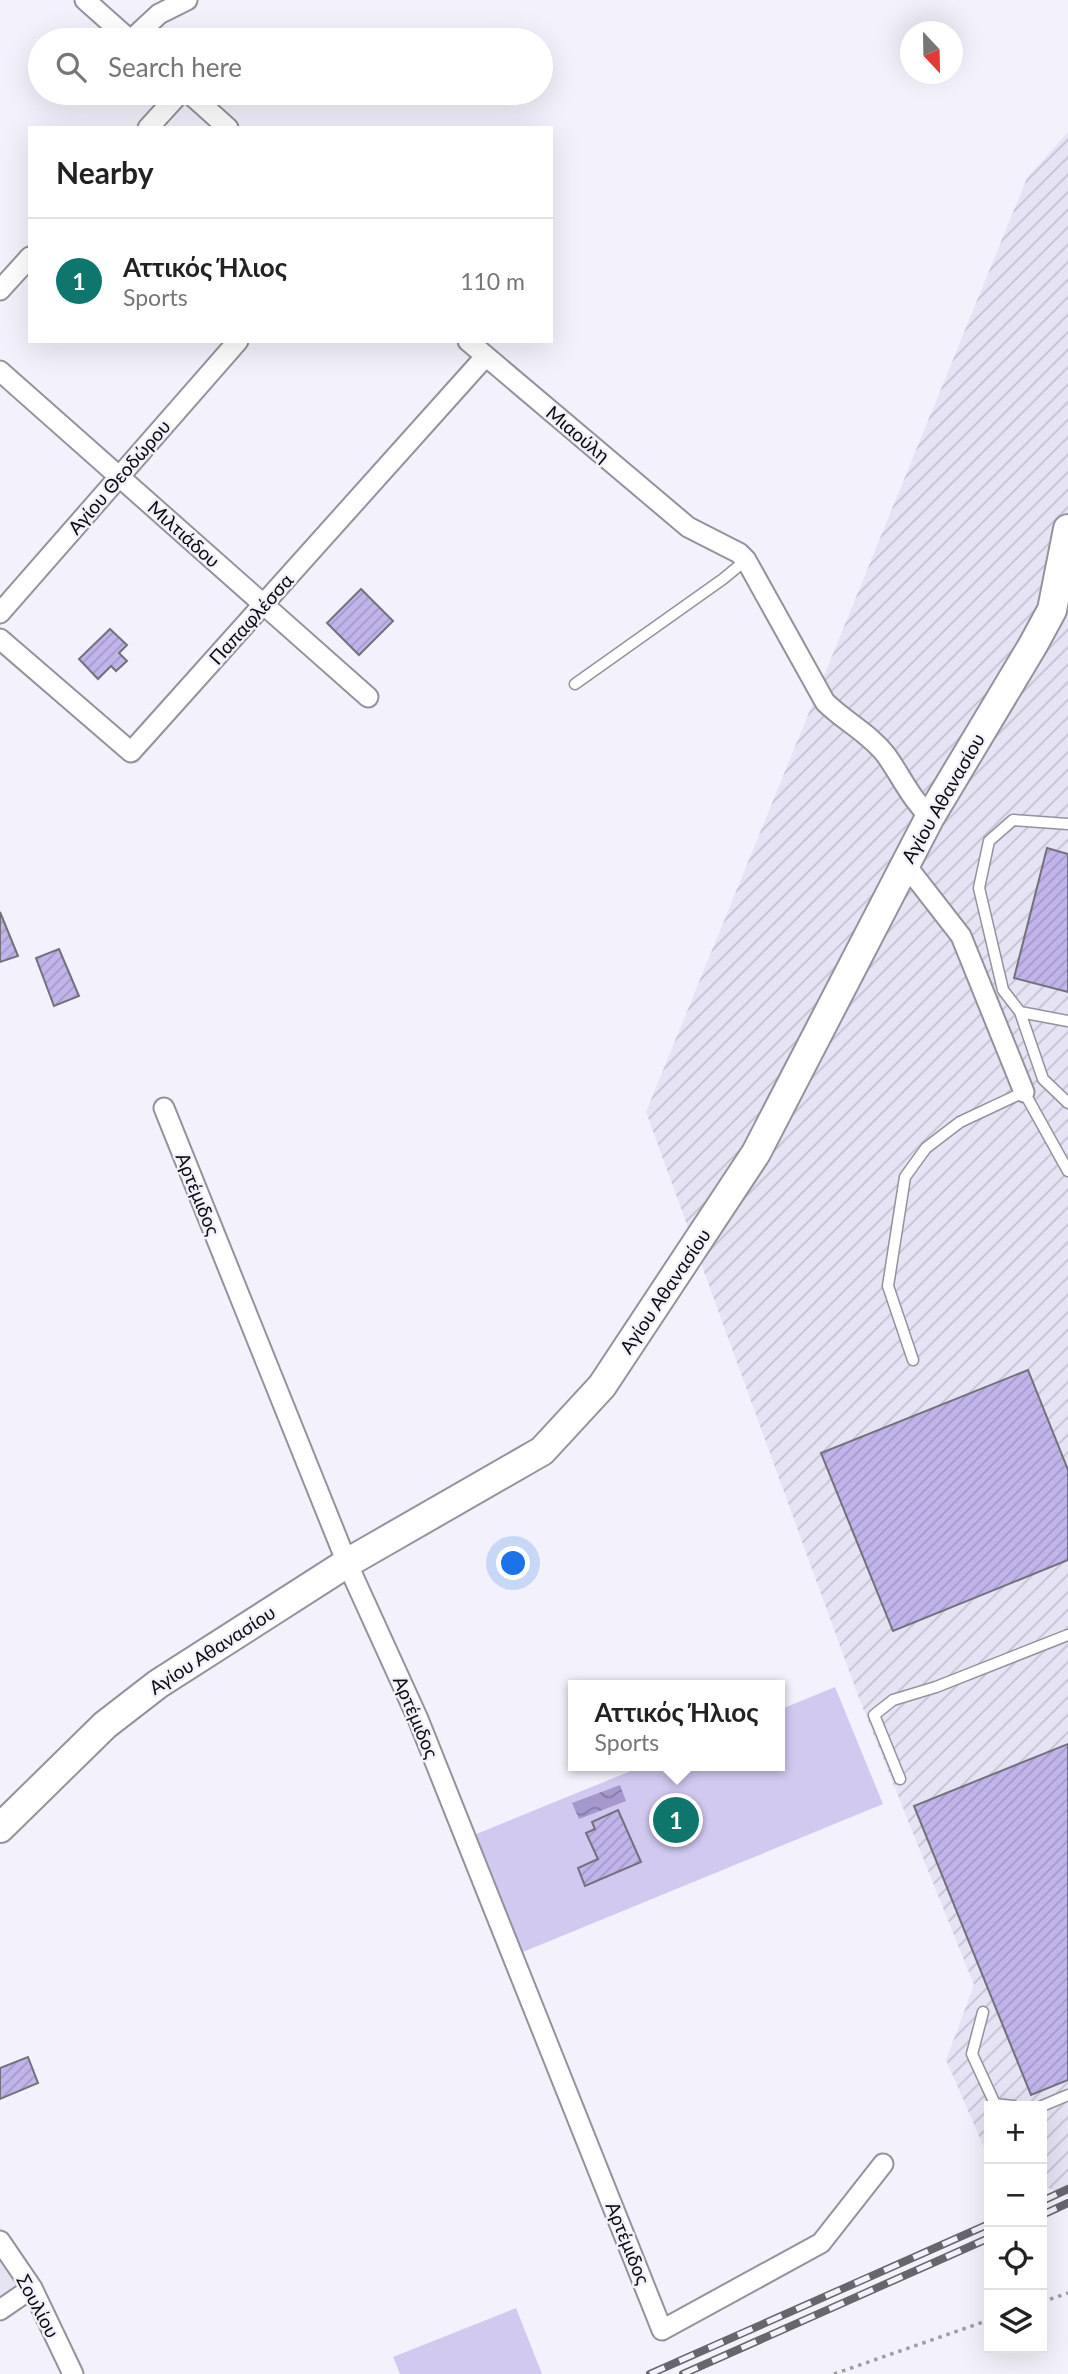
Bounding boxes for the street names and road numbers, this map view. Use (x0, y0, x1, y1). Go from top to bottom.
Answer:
street label: Μιαούλη (542, 400, 615, 467)
street label: Αγίου Θεοδώρου (63, 415, 175, 539)
street label: Μιλτιάδου (144, 495, 225, 572)
street label: Παπαφλέσσα (204, 568, 298, 669)
street label: Αγίου Αθανασίου (896, 729, 989, 867)
street label: Αρτέμιδος (172, 1149, 225, 1239)
street label: Αγίου Αθανασίου (614, 1224, 715, 1358)
street label: Αγίου Αθανασίου (144, 1600, 279, 1699)
street label: Αρτέμιδος (389, 1672, 444, 1761)
street label: Αρτέμιδος (602, 2198, 655, 2288)
street label: Σουλίου (12, 2270, 65, 2341)

